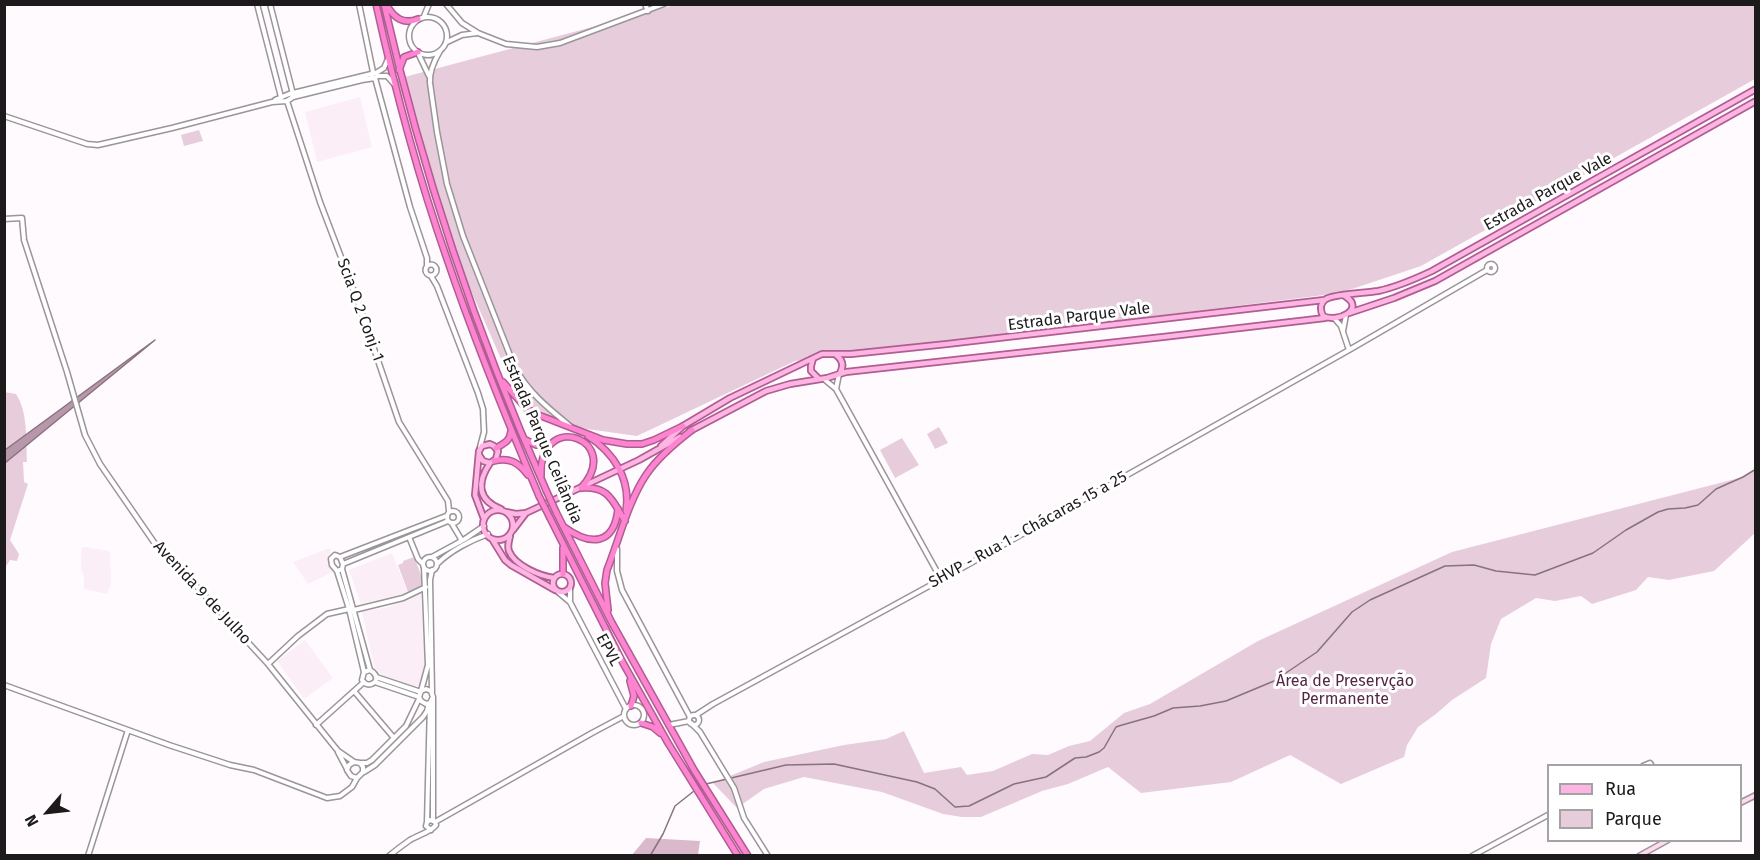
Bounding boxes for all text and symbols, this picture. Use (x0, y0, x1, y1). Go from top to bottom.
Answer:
street label: Estrada Parque Vale (1481, 149, 1615, 235)
street label: Scia Q 2 Conj. 1 (332, 256, 388, 364)
street label: Estrada Parque Vale (1007, 299, 1151, 335)
street label: Estrada Parque Ceilândia (498, 353, 586, 527)
street label: SHVP - Rua 1 - Chácaras 15 a 25 (926, 467, 1130, 593)
street label: Avenida 9 de Julho (149, 537, 255, 649)
street label: EPVL (591, 630, 625, 670)
park label: Área de Preservção Permanente (1276, 672, 1414, 710)
legend (1547, 764, 1742, 842)
text: Rua (1605, 778, 1636, 800)
north arrow (18, 782, 78, 842)
text: Parque (1605, 808, 1662, 830)
text: N (21, 812, 43, 830)

